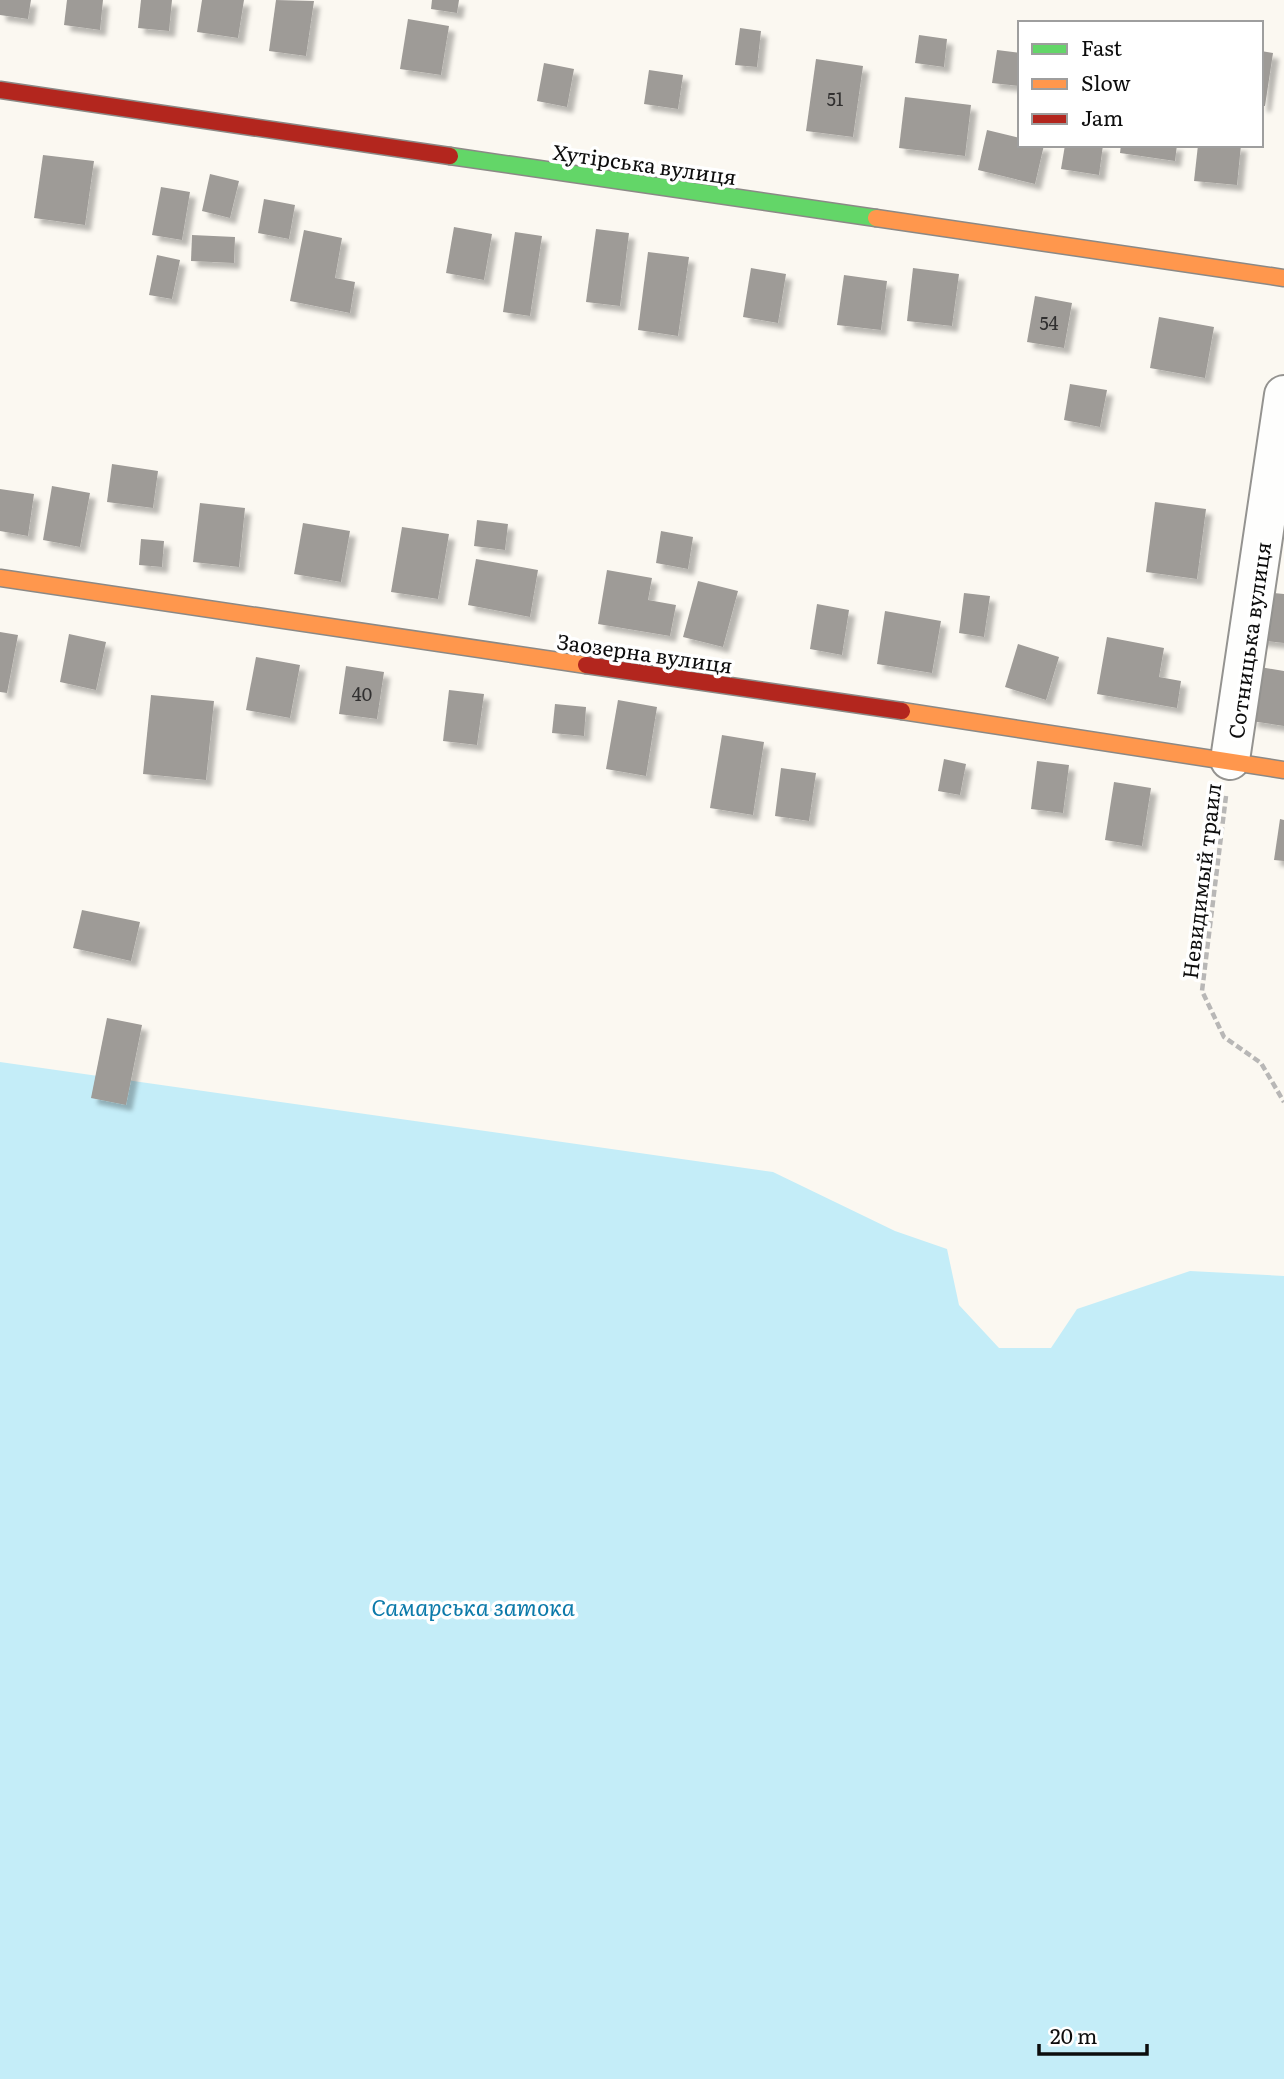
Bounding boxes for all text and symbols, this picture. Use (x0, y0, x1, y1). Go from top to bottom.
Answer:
legend (1018, 21, 1263, 147)
text: Fast (1081, 31, 1122, 62)
text: Slow (1081, 66, 1131, 97)
house number: 51 (827, 85, 843, 112)
text: Jam (1081, 101, 1123, 132)
street label: Хутірська вулиця (551, 135, 739, 191)
house number: 54 (1039, 309, 1059, 336)
street label: Сотницька вулиця (1219, 540, 1277, 740)
street label: Заозерна вулиця (555, 624, 735, 680)
house number: 40 (352, 680, 372, 707)
street label: Невидимый траил (1173, 781, 1227, 981)
water label: Самарська затока (371, 1589, 575, 1623)
scale bar (1039, 2012, 1148, 2056)
text: 20 m (1050, 2019, 1097, 2050)

